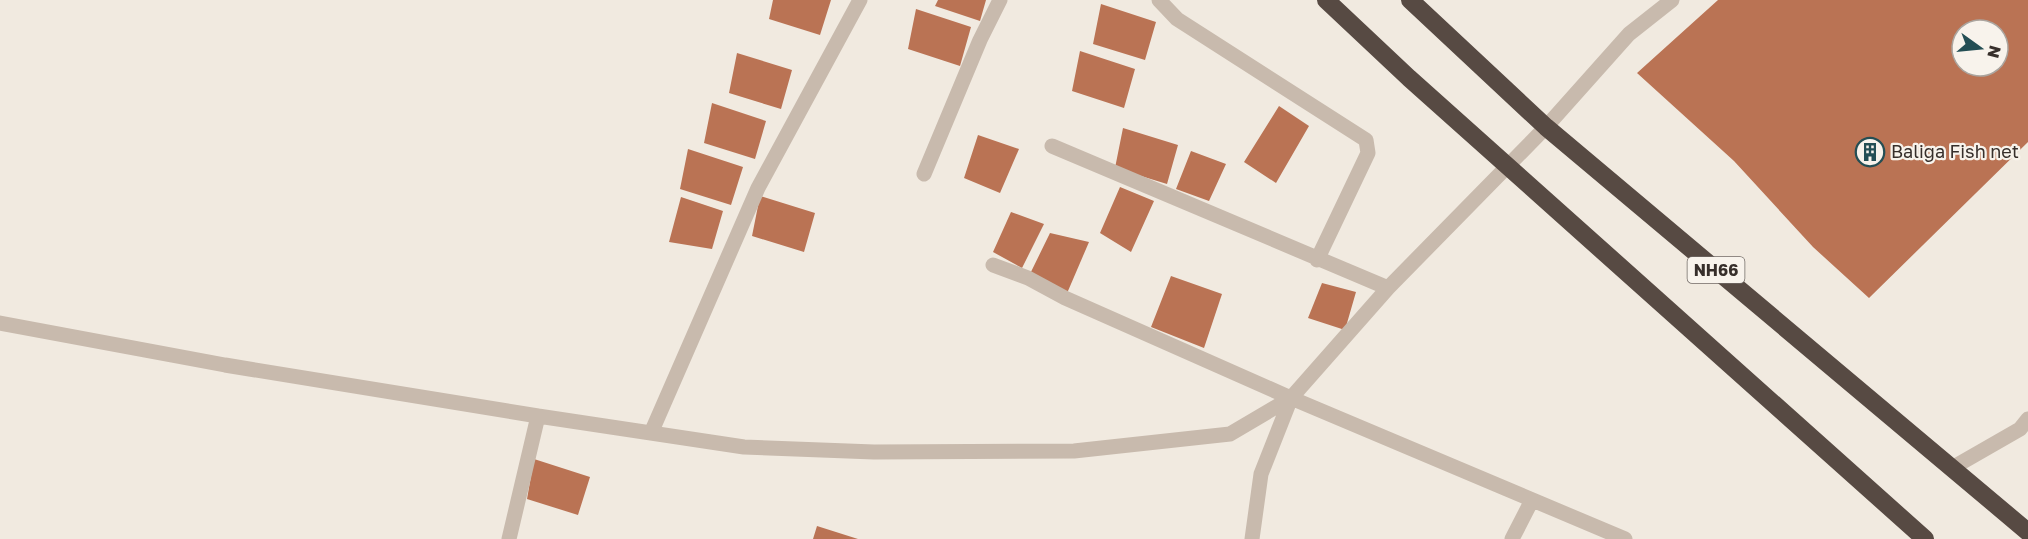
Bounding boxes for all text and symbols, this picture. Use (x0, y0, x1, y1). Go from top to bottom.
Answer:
north arrow (1950, 18, 2010, 78)
text: N (1983, 43, 2006, 60)
building icon: Baliga Fish net (1854, 136, 1886, 168)
place label: Baliga Fish net (1891, 140, 2019, 162)
road number: NH66 (1688, 257, 1744, 283)

